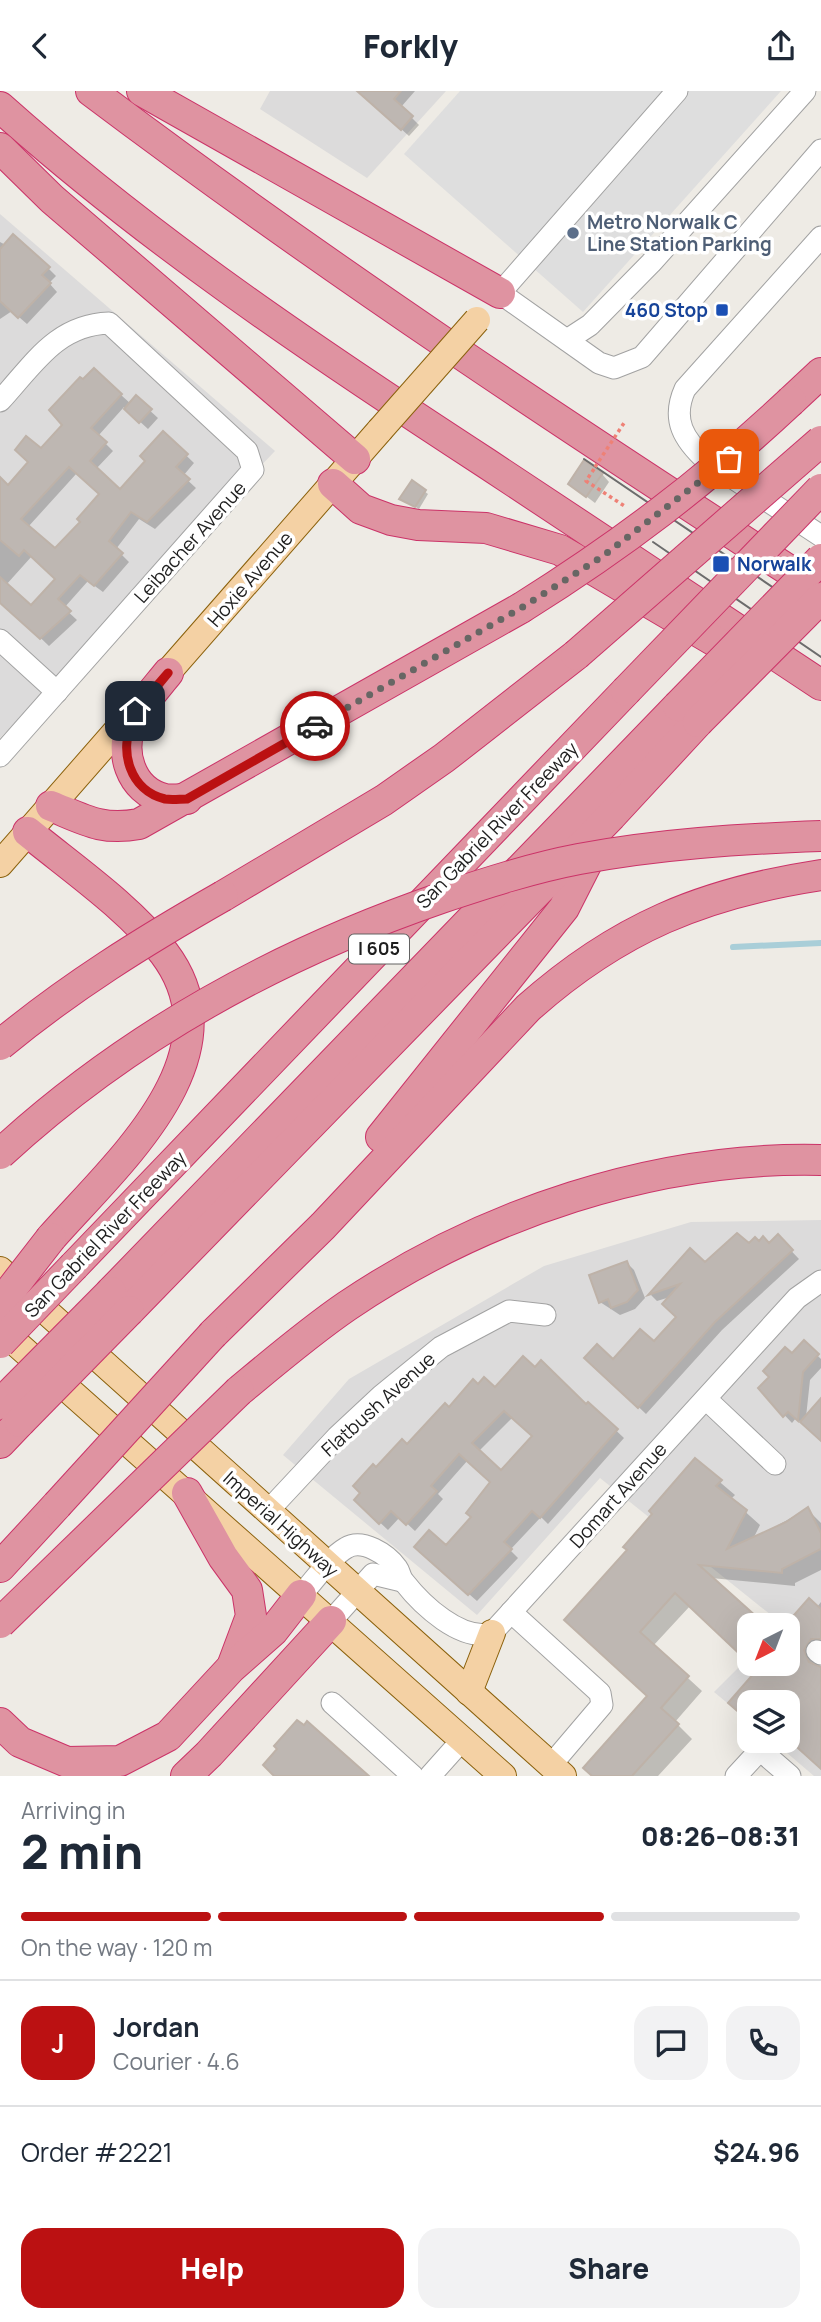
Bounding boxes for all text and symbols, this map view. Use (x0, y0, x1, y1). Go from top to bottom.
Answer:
text: Forkly (363, 24, 458, 68)
icon: back (21, 27, 59, 65)
icon: share (762, 27, 800, 65)
place label: Metro Norwalk C Line Station Parking (587, 209, 772, 257)
marker: Metro Norwalk C Line Station Parking (565, 225, 581, 241)
place label: 460 Stop (625, 297, 708, 323)
marker: 460 Stop (714, 302, 730, 318)
pin (699, 429, 759, 489)
icon: bag (710, 440, 748, 478)
street label: Leibacher Avenue (128, 475, 252, 609)
street label: Hoxie Avenue (201, 526, 299, 632)
place label: Norwalk (737, 551, 812, 577)
marker: Norwalk (711, 554, 731, 574)
pin (105, 681, 165, 741)
courier (280, 691, 350, 761)
icon: home (116, 692, 154, 730)
icon: car (296, 707, 334, 745)
street label: San Gabriel River Freeway (410, 736, 584, 914)
road number: I 605 (349, 935, 409, 963)
street label: San Gabriel River Freeway (18, 1145, 192, 1323)
street label: Flatbush Avenue (315, 1346, 441, 1462)
street label: Domart Avenue (564, 1437, 672, 1553)
street label: Imperial Highway (218, 1465, 344, 1583)
north arrow (737, 1613, 800, 1677)
map controls (737, 1613, 800, 1753)
button: layers (737, 1690, 800, 1753)
text: Arriving in (21, 1794, 126, 1826)
text: 08:26–08:31 (641, 1818, 800, 1854)
text: 2 min (21, 1820, 143, 1883)
text: On the way · 120 m (21, 1931, 213, 1963)
button: chat (634, 2006, 708, 2080)
button: phone (726, 2006, 800, 2080)
text: Jordan (113, 2009, 199, 2045)
text: J (51, 2025, 65, 2061)
text: Courier · 4.6 (113, 2045, 240, 2077)
text: Order #2221 (21, 2134, 173, 2170)
text: $24.96 (713, 2134, 800, 2170)
button: Help (21, 2228, 404, 2308)
button: Share (418, 2228, 800, 2308)

